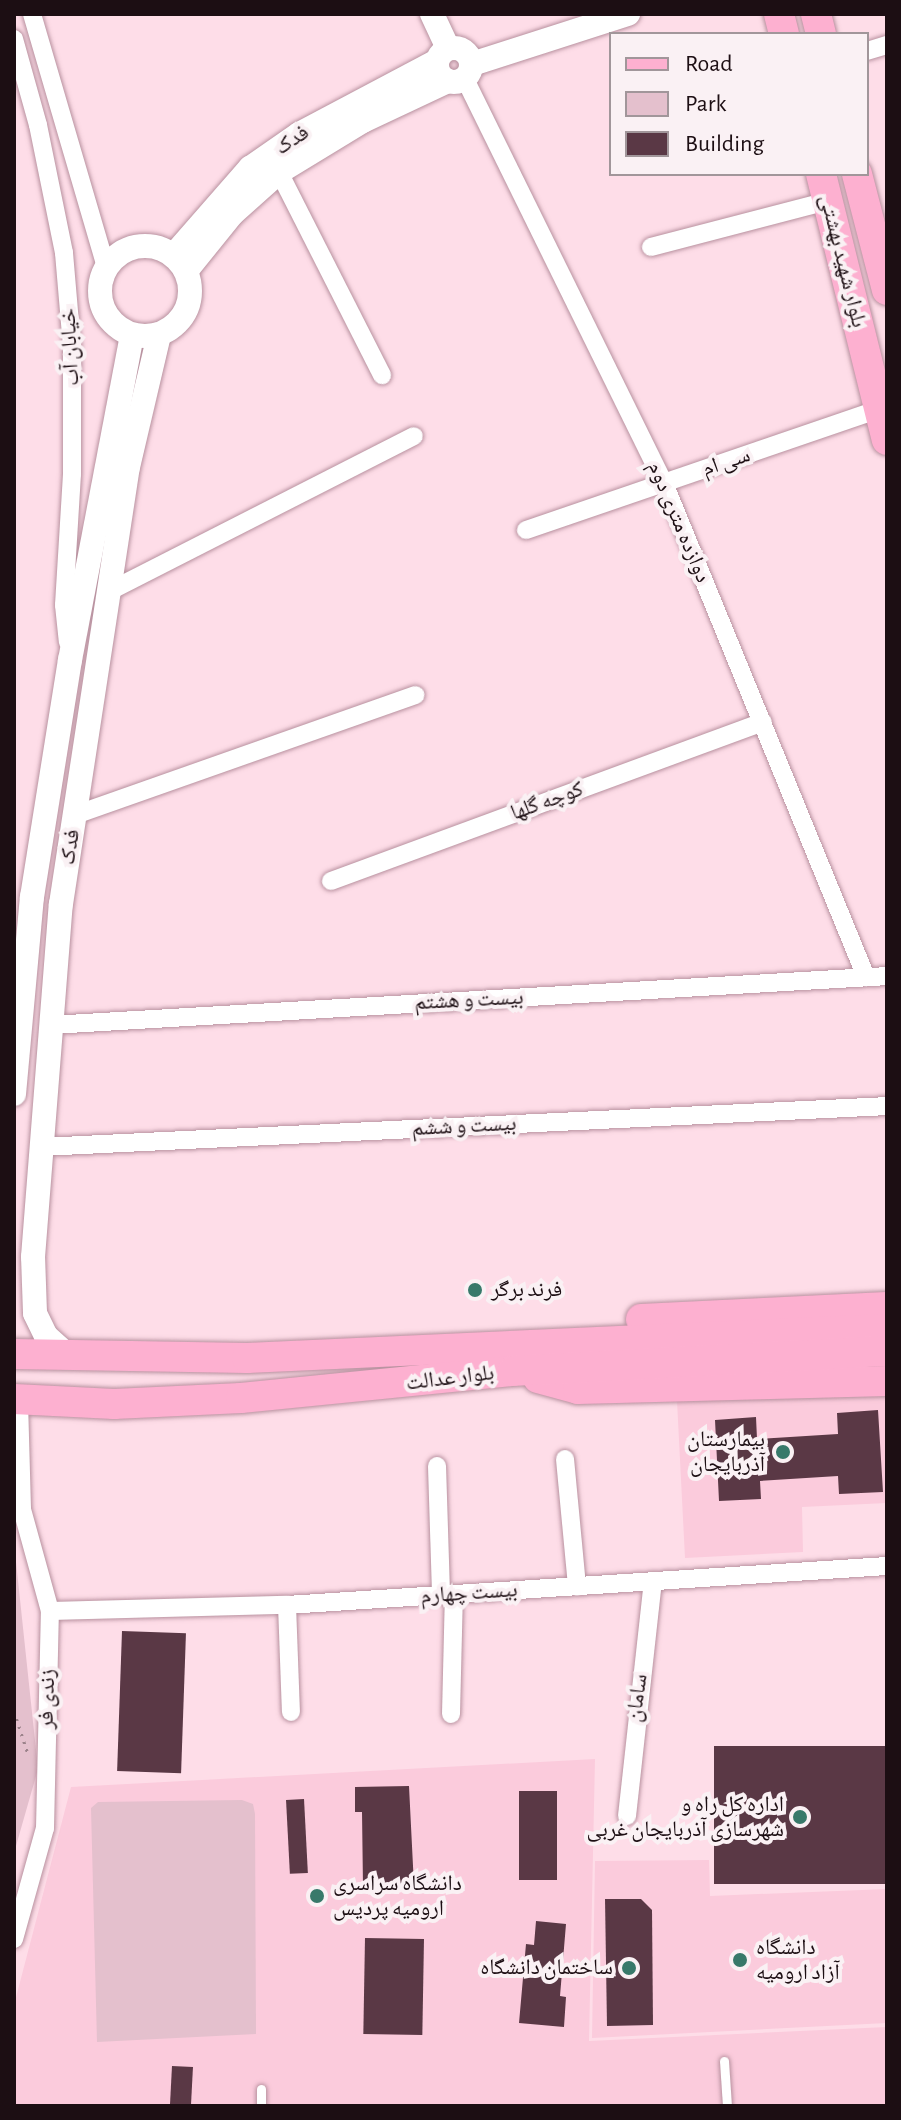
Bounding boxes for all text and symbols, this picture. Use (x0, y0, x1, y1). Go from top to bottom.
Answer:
legend (609, 32, 869, 176)
text: Road (685, 52, 733, 76)
text: Park (685, 92, 726, 116)
street label: فدک (270, 119, 314, 161)
text: Building (685, 132, 764, 156)
street label: بلوار شهید بهشتی (814, 192, 872, 330)
street label: خیابان آب (55, 307, 85, 387)
street label: سی ام (698, 442, 754, 482)
street label: دوازده متری دوم (642, 457, 716, 587)
street label: کوچه گلها (507, 776, 587, 826)
street label: فدک (54, 827, 86, 867)
street label: بیست و هشتم (414, 984, 524, 1016)
street label: بیست و ششم (411, 1110, 517, 1142)
place label: فرند برگر (491, 1277, 562, 1303)
marker: فرند برگر (466, 1281, 484, 1299)
street label: بلوار عدالت (404, 1360, 496, 1396)
place label: بیمارستان آذربایجان (687, 1426, 765, 1478)
marker: بیمارستان آذربایجان (772, 1441, 794, 1463)
street label: بیست چهارم (420, 1576, 518, 1610)
street label: زندی فر (33, 1668, 61, 1730)
street label: سامان (621, 1672, 653, 1724)
place label: اداره کل راه و شهرسازی آذربایجان غربی (587, 1791, 784, 1842)
marker: اداره کل راه و شهرسازی آذربایجان غربی (791, 1808, 809, 1826)
place label: دانشگاه سراسری ارومیه پردیس (333, 1870, 462, 1922)
marker: دانشگاه سراسری ارومیه پردیس (308, 1887, 326, 1905)
place label: دانشگاه آزاد ارومیه (756, 1934, 840, 1986)
marker: دانشگاه آزاد ارومیه (731, 1951, 749, 1969)
place label: ساختمان دانشگاه (480, 1955, 613, 1981)
marker: ساختمان دانشگاه (620, 1959, 638, 1977)

